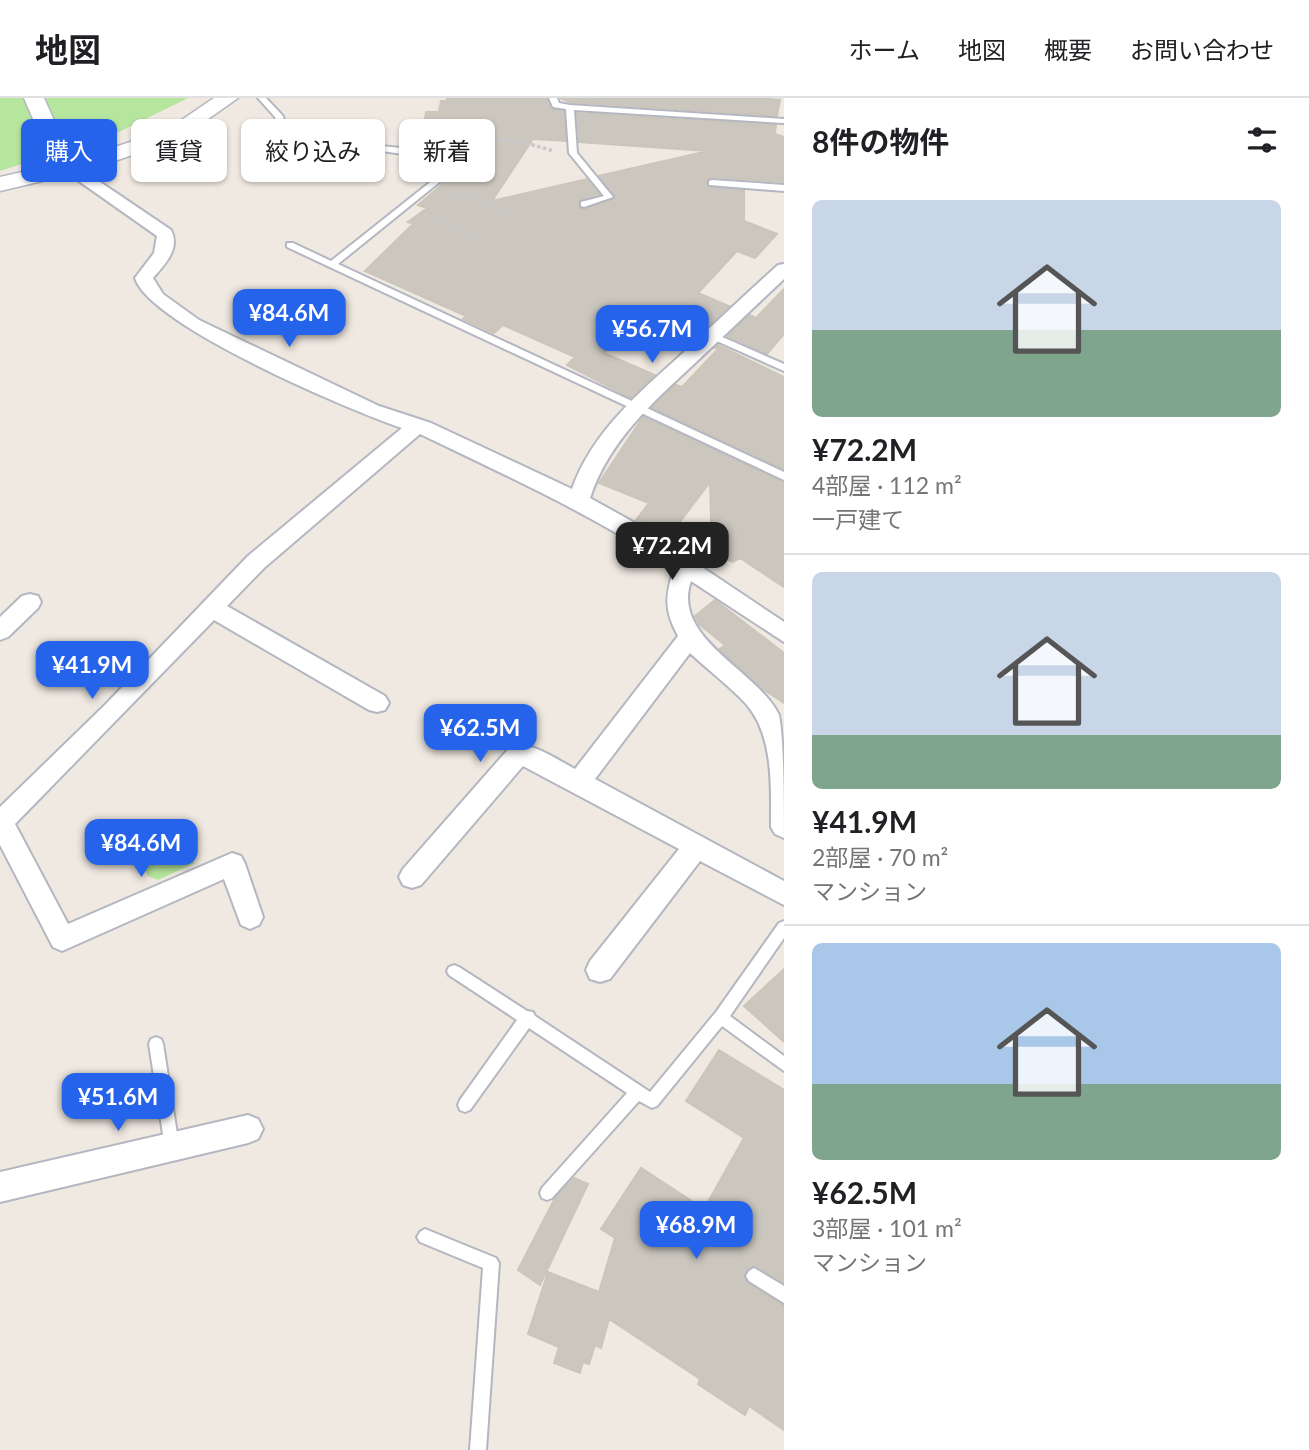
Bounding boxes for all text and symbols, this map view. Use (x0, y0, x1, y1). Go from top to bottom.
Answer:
text: 地図 (35, 29, 101, 69)
text: ホーム (849, 35, 920, 64)
text: 地図 (958, 35, 1006, 64)
text: 概要 (1044, 35, 1092, 64)
text: お問い合わせ (1130, 35, 1274, 64)
chip: 購入 (21, 119, 117, 182)
chip: 賃貸 (131, 119, 227, 182)
chip: 絞り込み (241, 119, 385, 182)
chip: 新着 (399, 119, 495, 182)
icon: filters (1243, 121, 1281, 159)
text: 8件の物件 (812, 123, 949, 159)
icon: home (984, 246, 1110, 372)
pin: ¥84.6M (232, 289, 346, 349)
text: ¥84.6M (249, 298, 329, 326)
pin: ¥56.7M (595, 306, 709, 365)
text: ¥56.7M (612, 314, 692, 342)
text: ¥72.2M (812, 431, 917, 467)
text: 4部屋 · 112 m² (812, 471, 962, 499)
text: 一戸建て (812, 505, 904, 533)
pin: ¥72.2M (615, 522, 729, 582)
text: ¥72.2M (632, 531, 712, 559)
icon: home (984, 618, 1110, 744)
pin: ¥41.9M (35, 642, 149, 701)
text: ¥41.9M (52, 650, 132, 678)
pin: ¥62.5M (423, 704, 537, 764)
text: ¥62.5M (440, 713, 520, 741)
text: ¥41.9M (812, 803, 917, 839)
pin: ¥84.6M (84, 820, 198, 879)
text: ¥84.6M (101, 828, 181, 856)
text: 2部屋 · 70 m² (812, 843, 948, 871)
text: マンション (812, 877, 927, 905)
icon: home (984, 989, 1110, 1115)
pin: ¥51.6M (61, 1074, 175, 1133)
text: ¥51.6M (78, 1082, 158, 1110)
text: ¥62.5M (812, 1174, 917, 1210)
pin: ¥68.9M (639, 1202, 753, 1261)
text: ¥68.9M (656, 1210, 736, 1238)
text: 3部屋 · 101 m² (812, 1214, 962, 1242)
text: マンション (812, 1248, 927, 1276)

